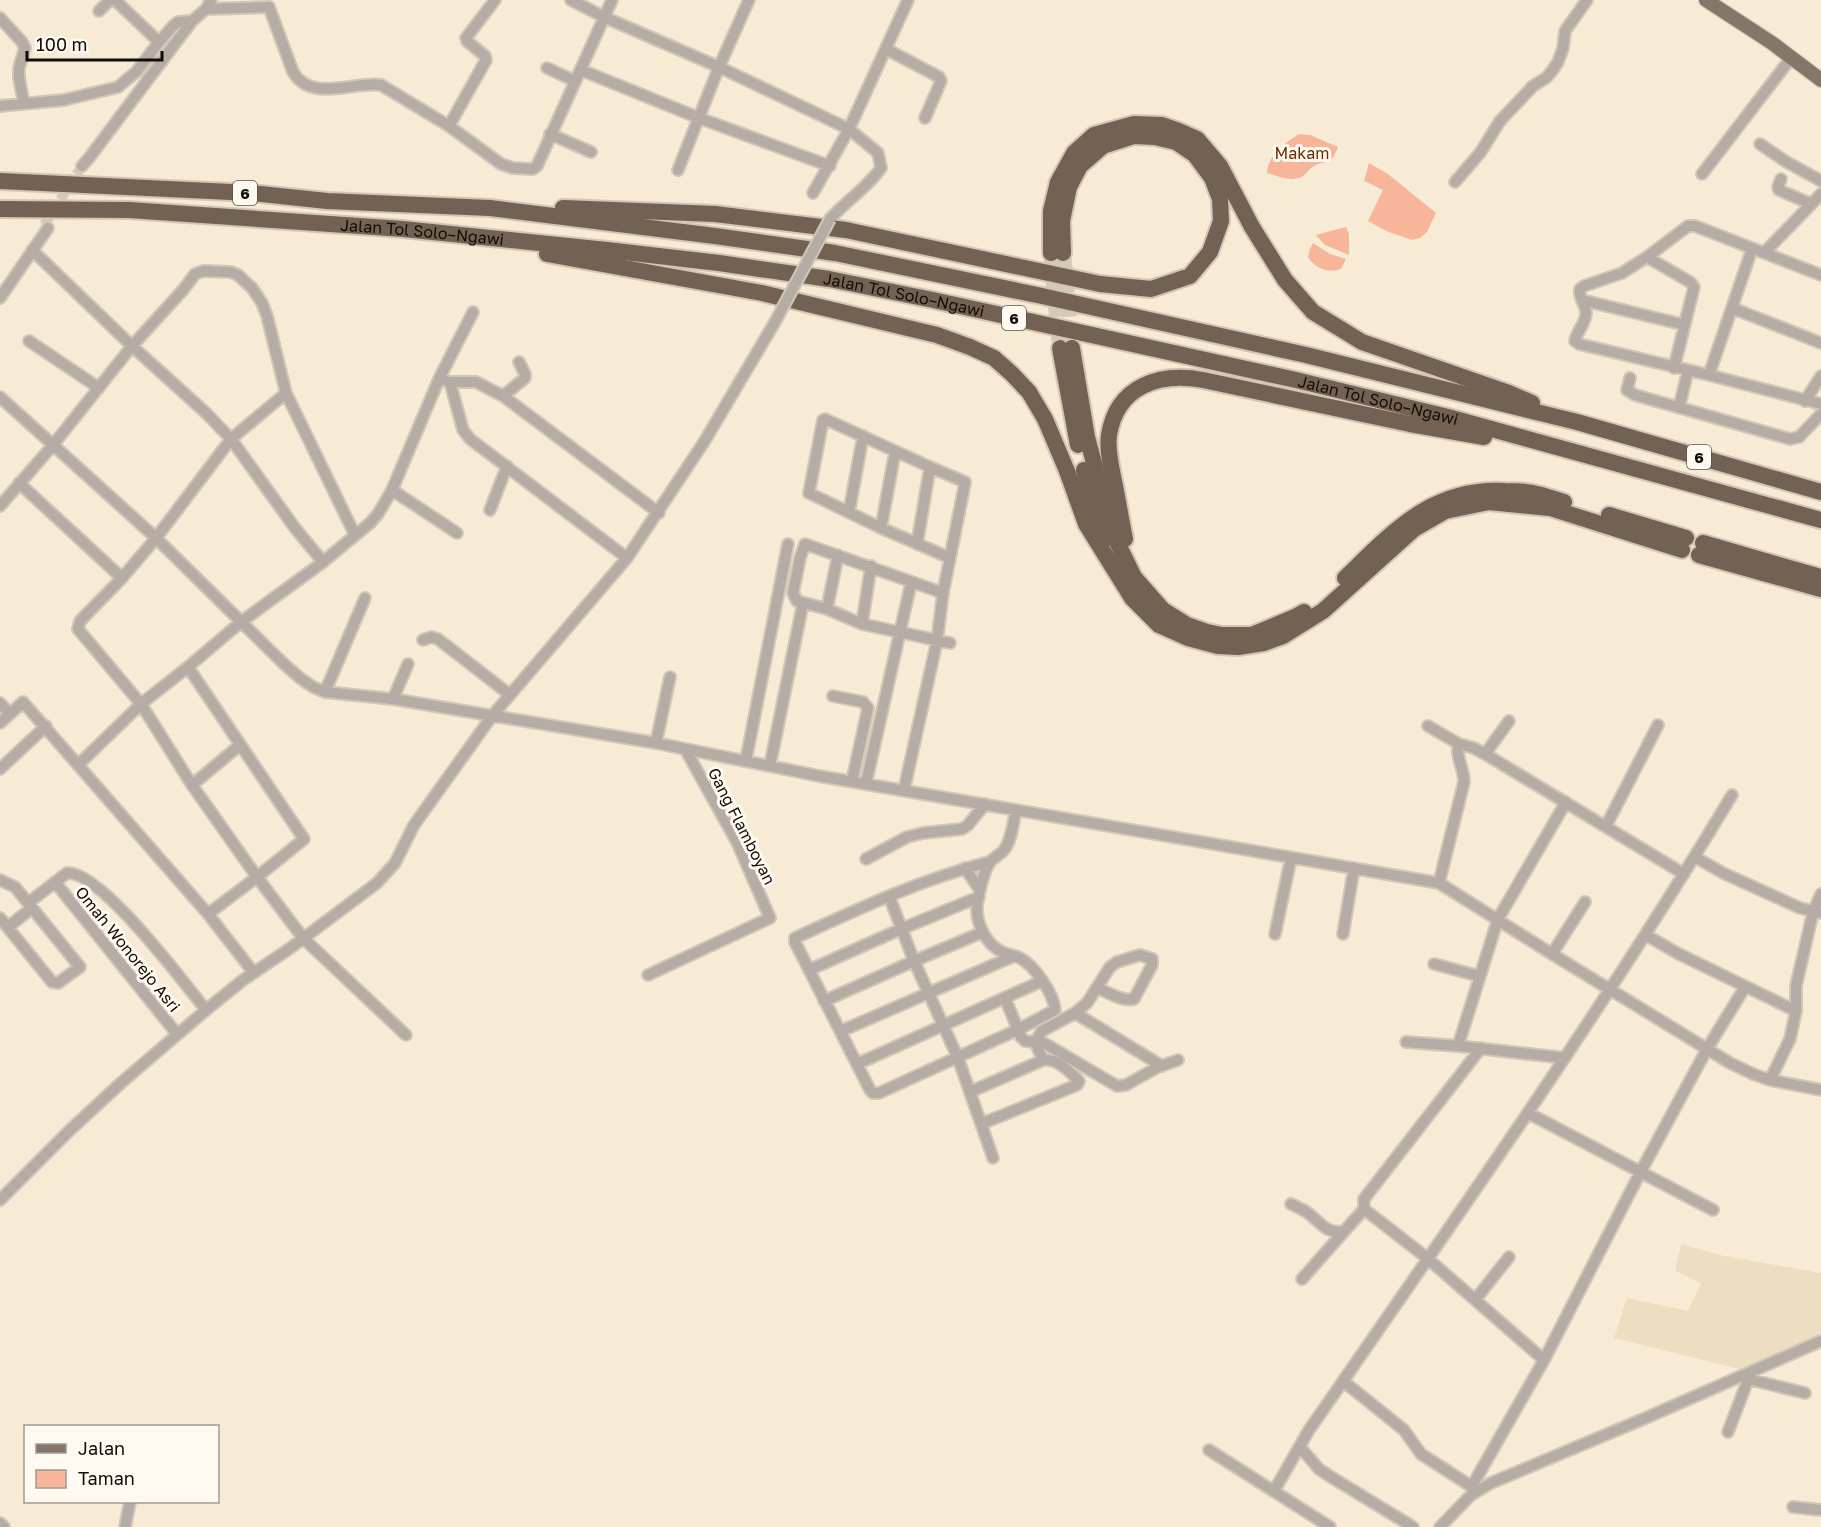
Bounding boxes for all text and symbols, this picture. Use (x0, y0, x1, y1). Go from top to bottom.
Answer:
scale bar (27, 24, 162, 62)
text: 100 m (36, 33, 87, 55)
park label: Makam (1275, 143, 1329, 163)
road number: 6 (233, 181, 257, 205)
street label: Jalan Tol Solo–Ngawi (340, 215, 505, 249)
street label: Jalan Tol Solo–Ngawi (822, 268, 986, 321)
road number: 6 (1002, 306, 1026, 330)
street label: Jalan Tol Solo–Ngawi (1296, 371, 1461, 429)
road number: 6 (1687, 445, 1711, 469)
street label: Gang Flamboyan (704, 764, 780, 888)
street label: Omah Wonorejo Asri (71, 882, 185, 1016)
legend (24, 1425, 219, 1503)
text: Jalan (78, 1437, 125, 1459)
text: Taman (78, 1467, 135, 1489)

